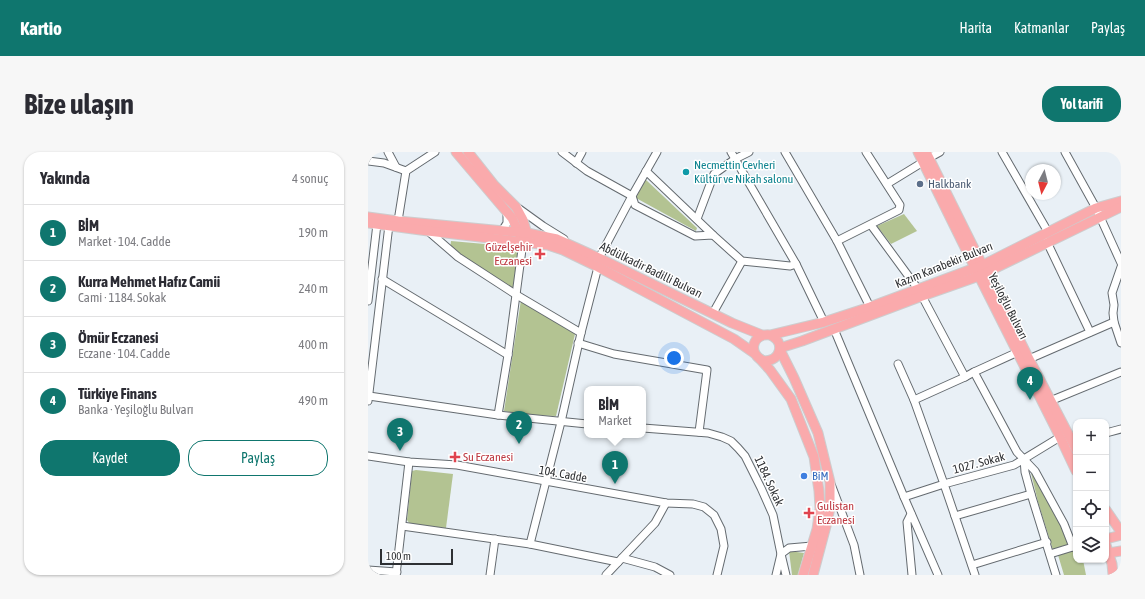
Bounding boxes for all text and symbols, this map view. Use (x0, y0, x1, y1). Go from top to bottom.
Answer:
text: Kartio (20, 17, 62, 39)
text: Harita (960, 20, 992, 36)
text: Katmanlar (1014, 20, 1069, 36)
text: Paylaş (1091, 20, 1125, 36)
button: Yol tarifi (1042, 86, 1121, 122)
text: Bize ulaşın (24, 88, 134, 120)
place label: Necmettin Cevheri Kültür ve Nikah salonu (694, 158, 794, 186)
north arrow (1025, 164, 1061, 200)
marker: Necmettin Cevheri Kültür ve Nikah salonu (681, 167, 691, 177)
text: Yakında (40, 168, 90, 188)
text: 4 sonuç (292, 171, 328, 186)
place label: Halkbank (928, 177, 972, 191)
marker: Halkbank (915, 179, 925, 189)
text: BİM (78, 217, 99, 234)
text: 1 (50, 225, 56, 240)
text: 190 m (299, 225, 328, 240)
text: Market · 104. Cadde (78, 234, 171, 249)
street label: Abdülkadir Badilli Bulvarı (597, 239, 705, 301)
street label: Kazım Karabekir Bulvarı (893, 239, 995, 291)
place label: Güzelşehir Eczanesi (485, 240, 532, 268)
marker: Güzelşehir Eczanesi (535, 249, 545, 259)
street label: Yeşiloğlu Bulvarı (985, 270, 1031, 342)
text: Kurra Mehmet Hafız Camii (78, 273, 220, 290)
text: 2 (50, 281, 56, 296)
text: 240 m (299, 281, 328, 296)
text: Cami · 1184. Sokak (78, 290, 166, 305)
text: Ömür Eczanesi (78, 329, 158, 346)
text: 3 (50, 337, 56, 352)
text: 400 m (299, 337, 328, 352)
text: Eczane · 104. Cadde (78, 346, 170, 361)
your location (664, 348, 684, 368)
pin: 4 (1017, 367, 1043, 400)
text: Türkiye Finans (78, 385, 157, 402)
popup (584, 386, 646, 438)
text: 4 (50, 393, 56, 408)
text: 490 m (299, 393, 328, 408)
text: BİM (598, 396, 619, 413)
text: Banka · Yeşiloğlu Bulvarı (78, 402, 193, 417)
pin: 2 (506, 411, 532, 444)
text: Market (598, 413, 632, 428)
pin: 3 (387, 418, 413, 451)
map controls (1073, 419, 1109, 563)
button: + (1073, 419, 1109, 455)
button: Kaydet (40, 440, 180, 476)
button: Paylaş (188, 440, 328, 476)
street label: 1027. Sokak (952, 449, 1007, 477)
place label: Su Eczanesi (463, 450, 513, 464)
pin: 1 (602, 451, 628, 484)
marker: Su Eczanesi (450, 452, 460, 462)
street label: 1184. Sokak (751, 454, 787, 509)
button: − (1073, 455, 1109, 491)
street label: 104. Cadde (538, 463, 588, 485)
place label: BiM (812, 469, 829, 483)
marker: BiM (799, 471, 809, 481)
button: locate (1073, 491, 1109, 527)
place label: Gulistan Eczanesi (817, 499, 855, 527)
marker: Gulistan Eczanesi (804, 508, 814, 518)
button: layers (1073, 527, 1109, 563)
scale bar (380, 547, 453, 566)
text: 100 m (386, 550, 411, 562)

